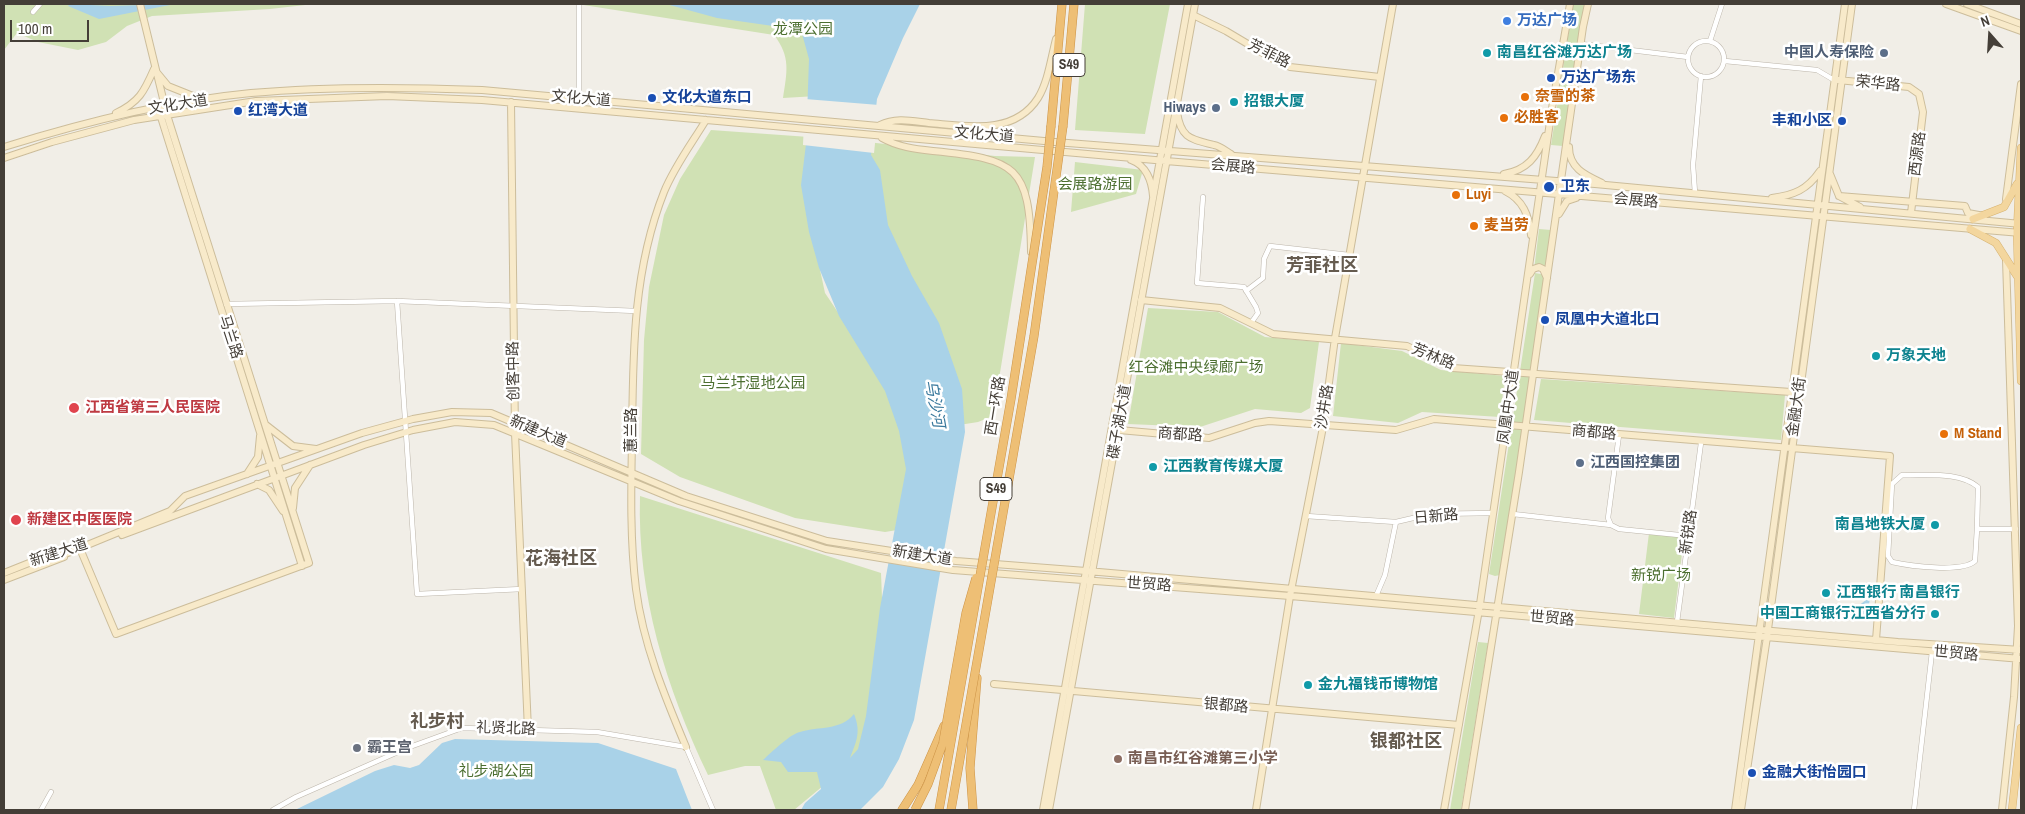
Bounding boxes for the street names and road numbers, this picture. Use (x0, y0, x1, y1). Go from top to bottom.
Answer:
street label: 芳菲路 (1245, 36, 1293, 72)
road number: S49 (1053, 54, 1085, 76)
street label: 荣华路 (1855, 73, 1901, 95)
street label: 文化大道 (550, 87, 612, 111)
street label: 文化大道 (147, 91, 209, 119)
street label: 文化大道 (953, 123, 1015, 147)
street label: 西源路 (1906, 131, 1930, 177)
street label: 会展路 (1210, 156, 1256, 178)
street label: 会展路 (1613, 190, 1659, 212)
street label: 马兰路 (214, 313, 246, 361)
street label: 芳林路 (1409, 340, 1457, 374)
street label: 创客中路 (504, 341, 524, 401)
street label: 凤凰中大道 (1495, 369, 1523, 445)
street label: 西一环路 (982, 375, 1010, 437)
street label: 金融大街 (1784, 376, 1810, 438)
street label: 沙井路 (1313, 383, 1337, 431)
street label: 碟子湖大道 (1105, 384, 1135, 460)
street label: 蕙兰路 (623, 408, 641, 452)
street label: 新建大道 (507, 412, 569, 452)
street label: 商都路 (1571, 422, 1617, 444)
street label: 商都路 (1157, 424, 1203, 446)
road number: S49 (980, 478, 1012, 500)
street label: 日新路 (1413, 506, 1459, 528)
street label: 新锐路 (1677, 508, 1701, 556)
street label: 新建大道 (28, 535, 90, 571)
street label: 新建大道 (891, 542, 953, 570)
street label: 世贸路 (1126, 574, 1172, 596)
street label: 世贸路 (1529, 608, 1575, 630)
street label: 世贸路 (1933, 643, 1979, 665)
street label: 银都路 (1203, 695, 1249, 717)
street label: 礼贤北路 (476, 719, 536, 739)

